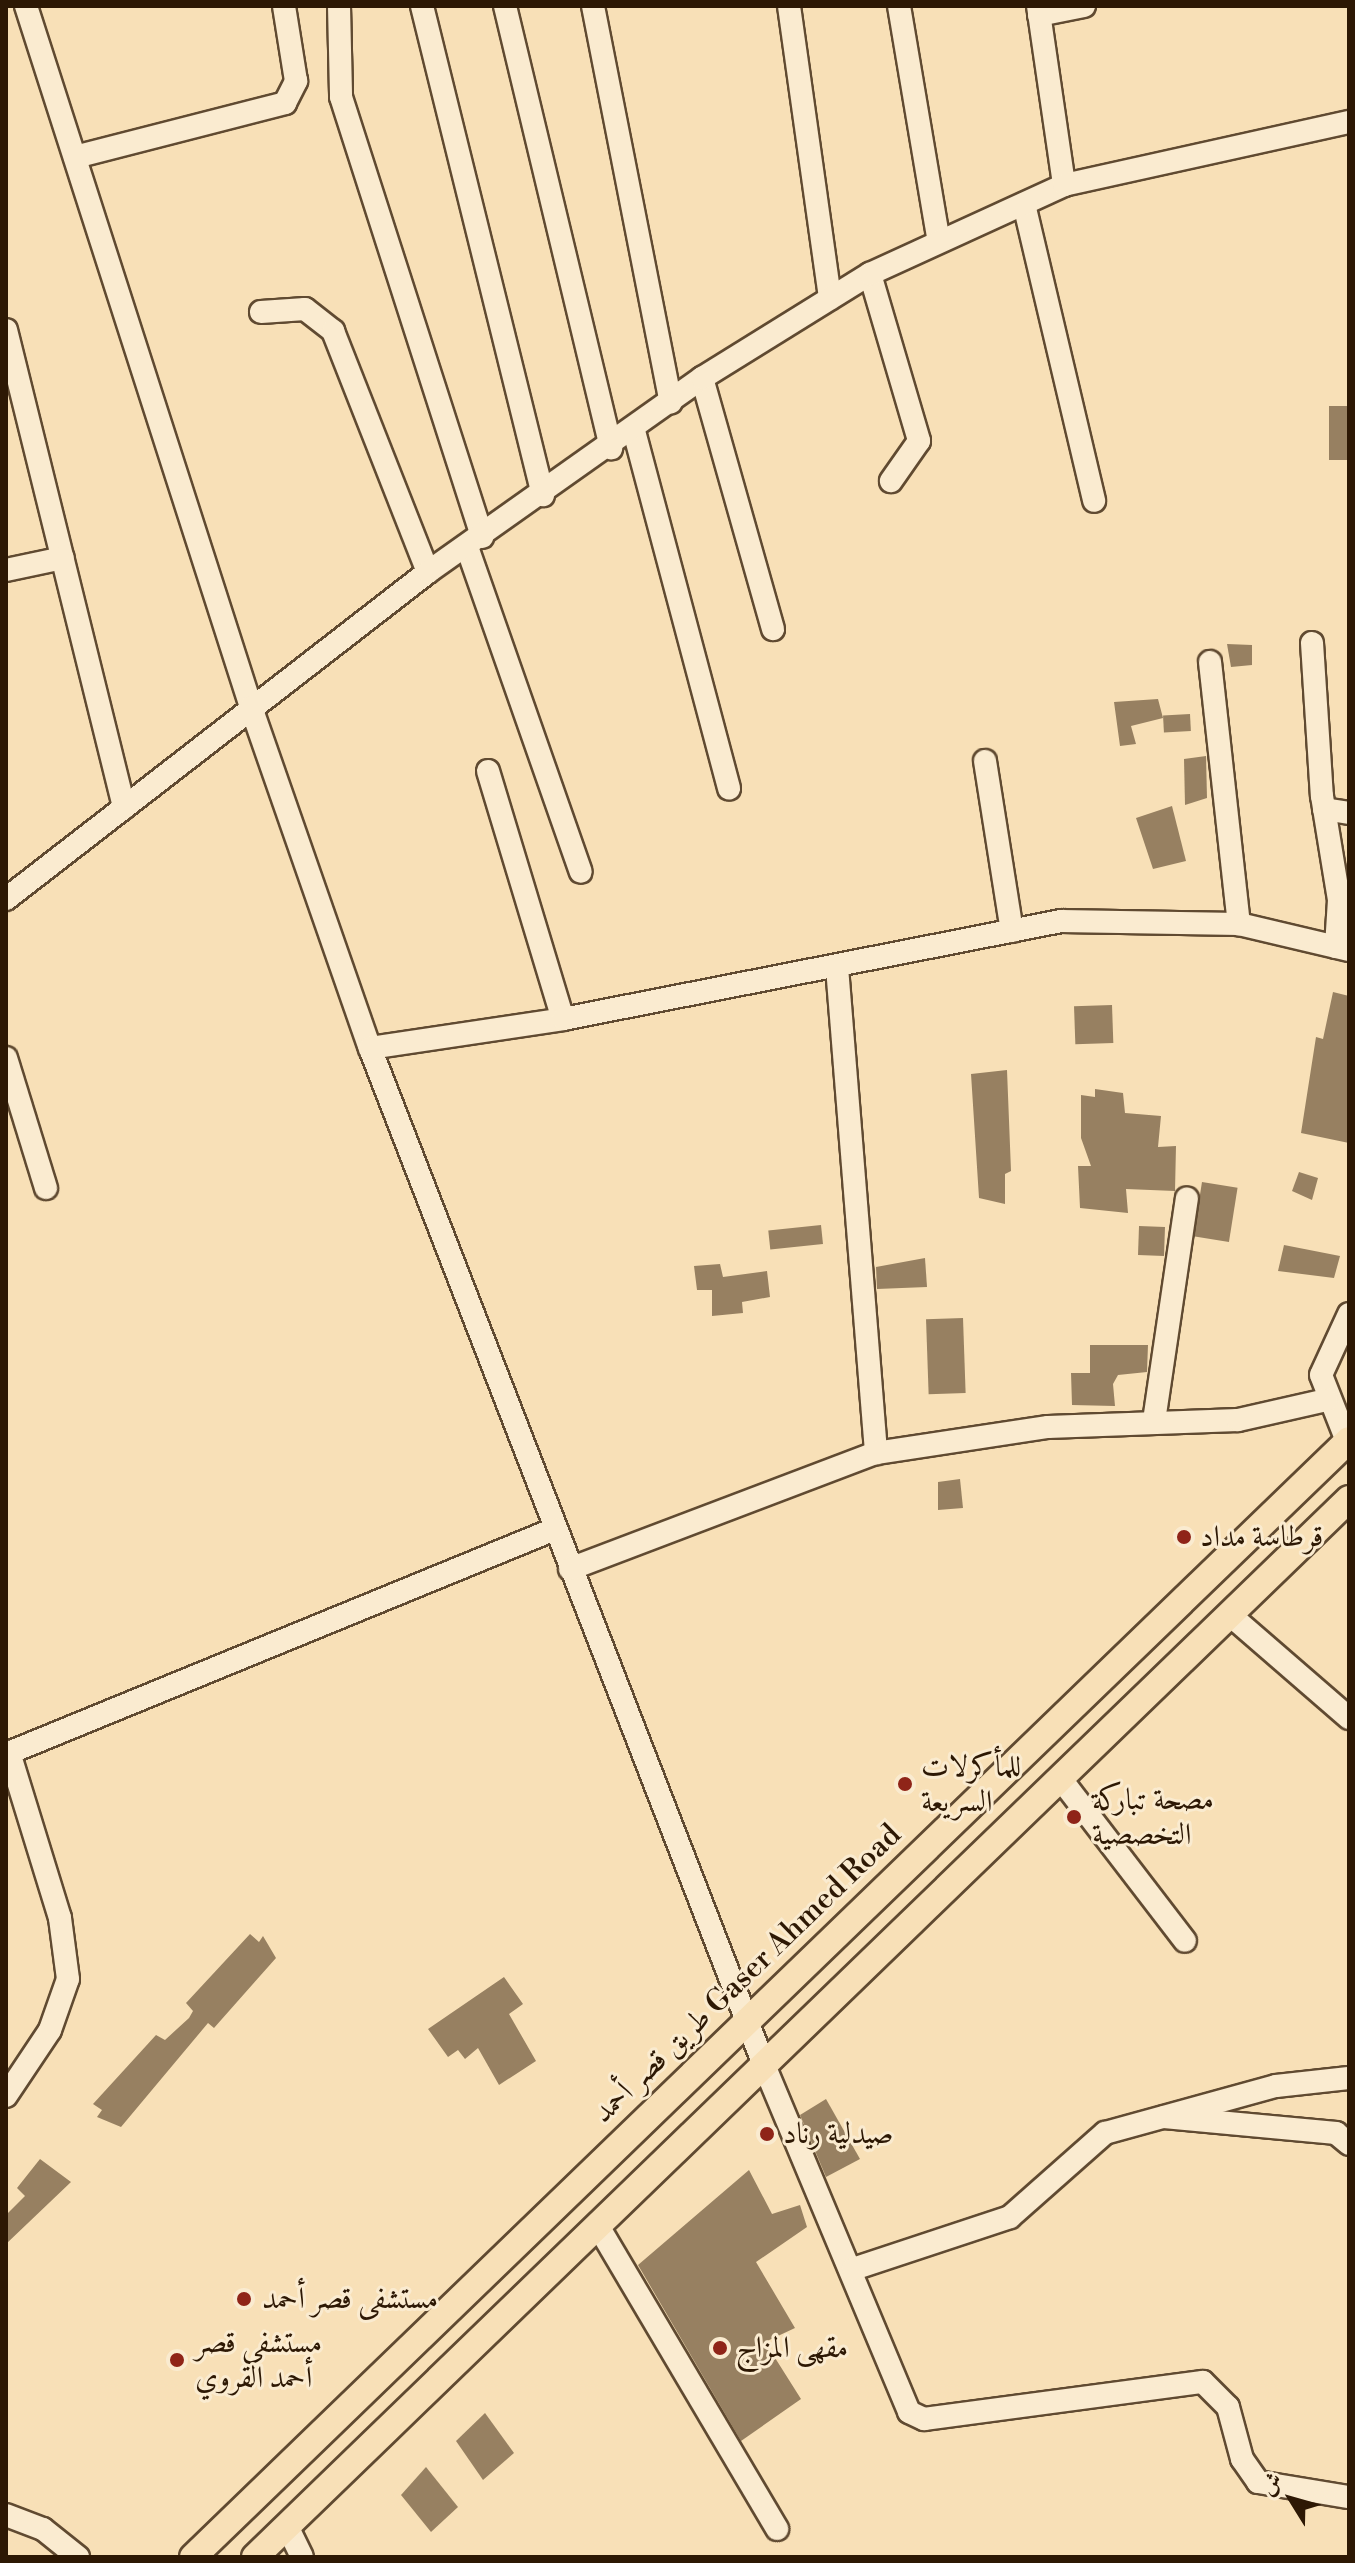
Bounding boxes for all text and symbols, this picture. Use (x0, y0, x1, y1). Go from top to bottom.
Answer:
place label: قرطاسة مداد (1200, 1519, 1323, 1555)
marker: قرطاسة مداد (1175, 1528, 1193, 1546)
place label: للمأكرلات السريعة (921, 1749, 1021, 1820)
marker: للمأكرلات السريعة (896, 1775, 914, 1793)
place label: مصحة تباركة التخصصية (1092, 1782, 1214, 1852)
marker: مصحة تباركة التخصصية (1063, 1806, 1085, 1828)
street label: طريق قصر أحمد Gaser Ahmed Road (585, 1817, 909, 2131)
place label: صيدلية رناد (783, 2116, 894, 2152)
marker: صيدلية رناد (758, 2125, 776, 2143)
place label: مستشفى قصر أحمد (262, 2281, 438, 2317)
marker: مستشفى قصر أحمد (233, 2288, 255, 2310)
place label: مستشفى قصر أحمد القروي (195, 2325, 322, 2396)
place label: مقهى المزاج (736, 2330, 848, 2366)
marker: مقهى المزاج (711, 2339, 729, 2357)
marker: مستشفى قصر أحمد القروي (166, 2349, 188, 2371)
north arrow (1251, 2459, 1331, 2539)
text: ش (1254, 2467, 1289, 2501)

